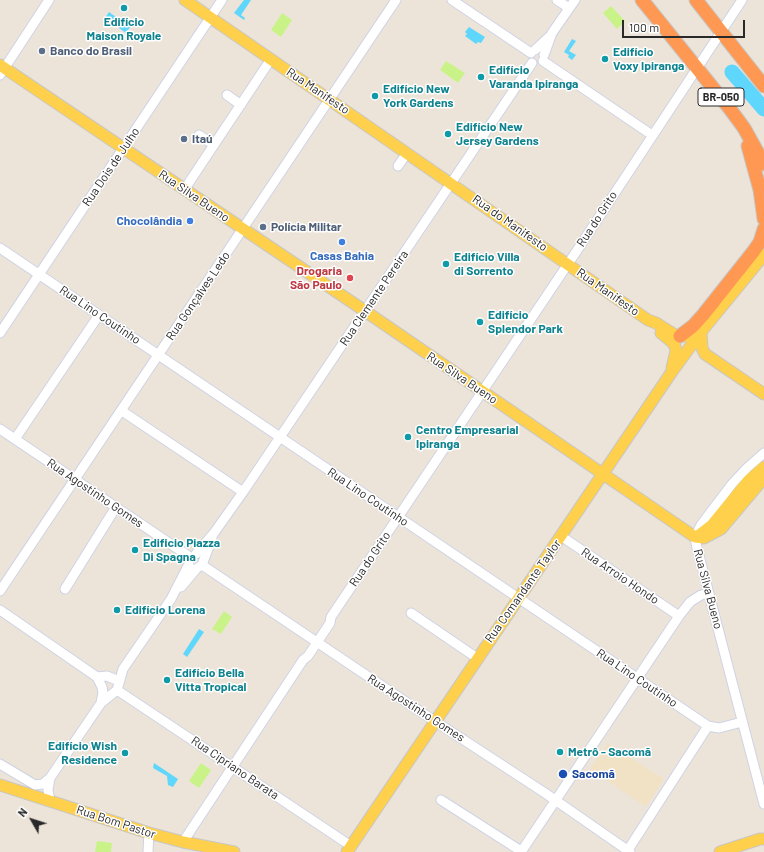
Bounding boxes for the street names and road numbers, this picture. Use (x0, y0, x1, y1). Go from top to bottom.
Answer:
street label: Rua Manifesto (284, 65, 352, 117)
road number: BR-050 (698, 88, 744, 106)
street label: Rua Dois de Julho (79, 125, 143, 209)
street label: Rua Silva Bueno (156, 167, 232, 225)
street label: Rua do Grito (574, 189, 620, 249)
street label: Rua do Manifesto (470, 192, 550, 254)
street label: Rua Clemente Pereira (337, 248, 411, 348)
street label: Rua Gonçalves Ledo (163, 249, 233, 343)
street label: Rua Manifesto (574, 265, 642, 319)
street label: Rua Lino Coutinho (57, 283, 143, 347)
street label: Rua Silva Bueno (424, 349, 500, 407)
street label: Rua Agostinho Gomes (44, 455, 146, 531)
street label: Rua Lino Coutinho (325, 465, 411, 529)
street label: Rua do Grito (346, 529, 394, 589)
street label: Rua Comandante Taylor (482, 537, 564, 645)
street label: Rua Arroio Hondo (578, 545, 662, 607)
street label: Rua Silva Bueno (690, 547, 726, 631)
street label: Rua Lino Coutinho (594, 646, 680, 710)
street label: Rua Agostinho Gomes (365, 671, 467, 745)
street label: Rua Cipriano Barata (188, 733, 282, 803)
street label: Rua Bom Pastor (74, 802, 158, 842)

